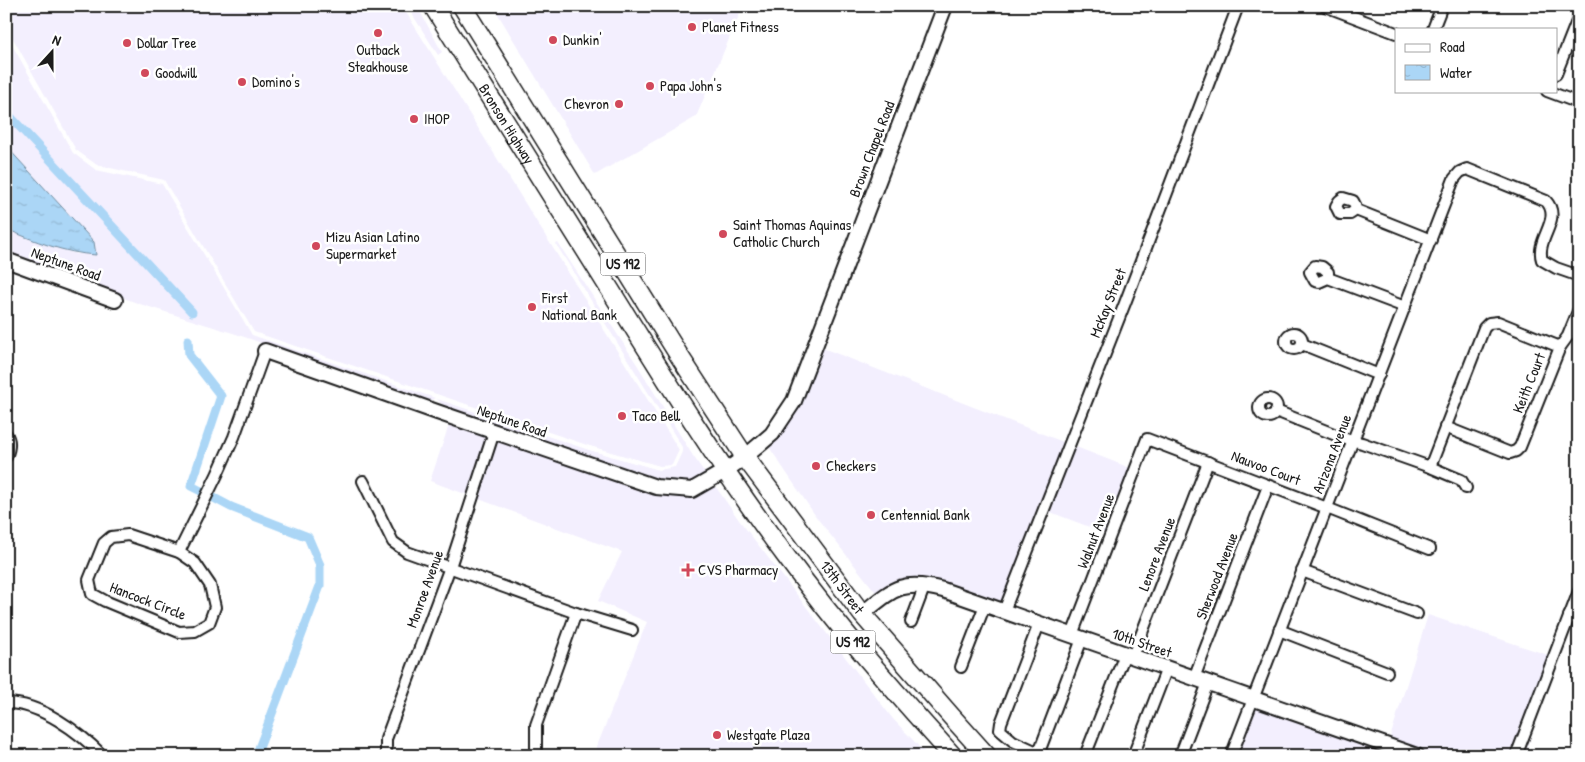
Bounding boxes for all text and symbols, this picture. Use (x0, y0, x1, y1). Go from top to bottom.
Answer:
place label: Planet Fitness (702, 16, 779, 37)
marker: Planet Fitness (686, 21, 698, 33)
marker: Outback Steakhouse (372, 27, 384, 39)
north arrow (28, 28, 78, 78)
legend (1395, 28, 1558, 92)
text: N (50, 29, 64, 50)
place label: Dunkin' (563, 29, 602, 50)
place label: Dollar Tree (137, 32, 197, 53)
marker: Dunkin' (547, 34, 559, 46)
text: Road (1440, 36, 1465, 57)
marker: Dollar Tree (121, 37, 133, 49)
place label: Outback Steakhouse (348, 39, 408, 77)
place label: Goodwill (155, 62, 197, 83)
text: Water (1440, 62, 1472, 83)
marker: Goodwill (139, 67, 151, 79)
place label: Domino's (252, 71, 300, 92)
place label: Papa John's (660, 75, 722, 96)
marker: Domino's (236, 76, 248, 88)
street label: Bronson Highway (474, 80, 540, 168)
marker: Papa John's (644, 80, 656, 92)
place label: Chevron (564, 93, 609, 114)
marker: Chevron (613, 98, 625, 110)
street label: Brown Chapel Road (844, 98, 900, 200)
place label: IHOP (424, 108, 450, 129)
marker: IHOP (408, 113, 420, 125)
place label: Saint Thomas Aquinas Catholic Church (733, 214, 851, 252)
place label: Mizu Asian Latino Supermarket (326, 226, 420, 264)
marker: Saint Thomas Aquinas Catholic Church (717, 228, 729, 240)
marker: Mizu Asian Latino Supermarket (310, 240, 322, 252)
street label: Neptune Road (29, 241, 104, 286)
road number: US 192 (600, 252, 646, 276)
street label: McKay Street (1084, 264, 1131, 341)
place label: First National Bank (541, 287, 617, 325)
marker: First National Bank (526, 301, 538, 313)
street label: Keith Court (1507, 349, 1550, 416)
street label: Neptune Road (475, 399, 550, 442)
place label: Taco Bell (632, 405, 681, 426)
marker: Taco Bell (616, 410, 628, 422)
street label: Arizona Avenue (1307, 411, 1356, 496)
street label: Nauvoo Court (1229, 445, 1305, 491)
place label: Checkers (826, 455, 876, 476)
marker: Checkers (810, 460, 822, 472)
street label: Walnut Avenue (1072, 490, 1119, 571)
place label: Centennial Bank (881, 504, 970, 525)
marker: Centennial Bank (865, 509, 877, 521)
street label: Lenore Avenue (1133, 514, 1180, 594)
street label: Sherwood Avenue (1190, 529, 1243, 622)
street label: Monroe Avenue (401, 547, 448, 630)
street label: 13th Street (816, 556, 870, 619)
place label: CVS Pharmacy (698, 559, 778, 580)
marker: CVS Pharmacy (682, 564, 694, 576)
street label: Hancock Circle (107, 576, 189, 625)
street label: 10th Street (1109, 623, 1176, 663)
road number: US 192 (830, 630, 876, 654)
place label: Westgate Plaza (727, 724, 810, 745)
marker: Westgate Plaza (711, 729, 723, 741)

